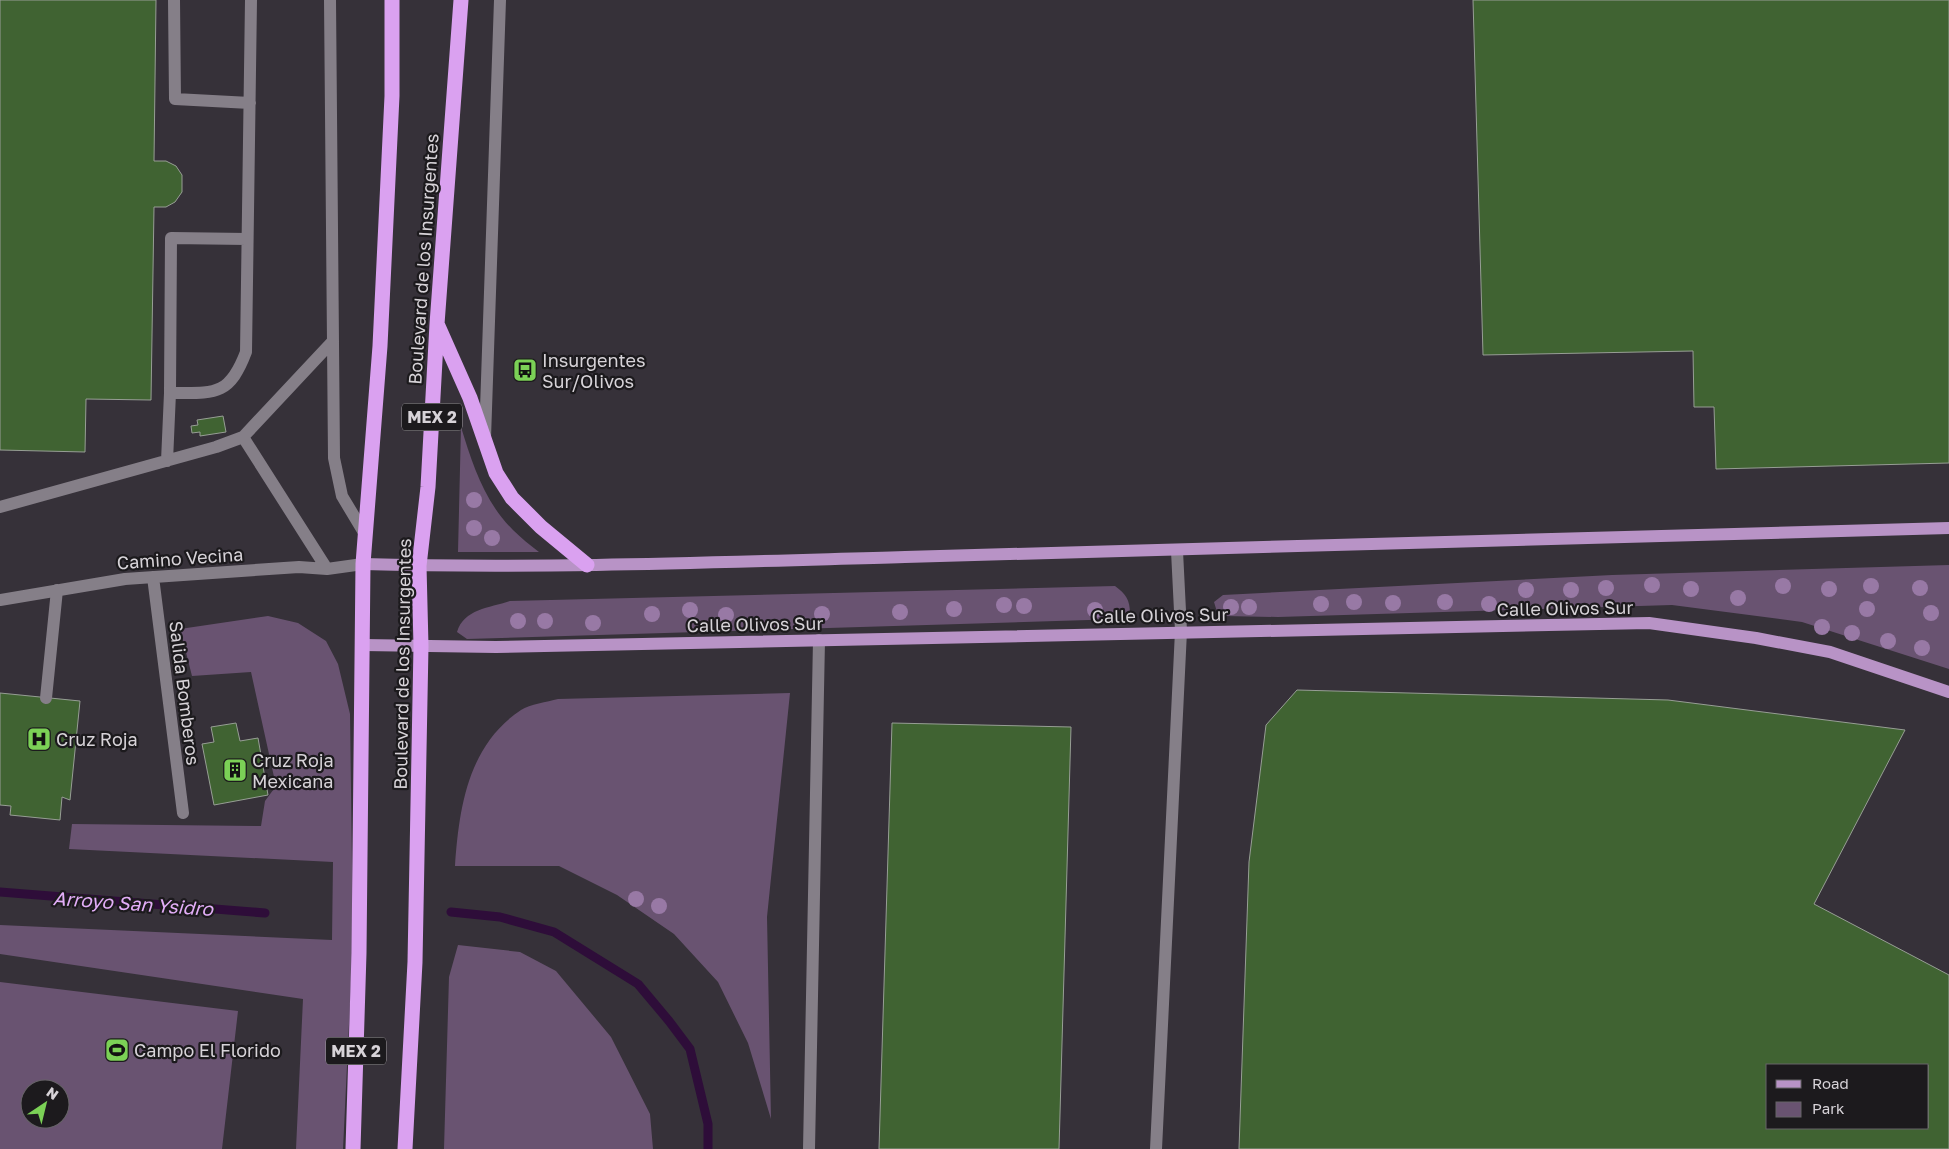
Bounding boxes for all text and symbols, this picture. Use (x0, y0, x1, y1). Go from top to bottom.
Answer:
street label: Boulevard de los Insurgentes (403, 133, 443, 385)
place label: Insurgentes Sur/Olivos (542, 349, 646, 392)
bus stop icon: Insurgentes Sur/Olivos (512, 357, 538, 383)
road number: MEX 2 (402, 404, 462, 431)
street label: Boulevard de los Insurgentes (389, 538, 415, 790)
street label: Camino Vecina (116, 543, 244, 573)
street label: Calle Olivos Sur (1497, 596, 1633, 620)
street label: Calle Olivos Sur (1092, 603, 1228, 627)
street label: Calle Olivos Sur (687, 612, 823, 636)
street label: Salida Bomberos (165, 619, 205, 767)
hospital icon: Cruz Roja (26, 726, 52, 752)
place label: Cruz Roja (56, 728, 138, 750)
place label: Cruz Roja Mexicana (252, 749, 334, 792)
building icon: Cruz Roja Mexicana (222, 757, 248, 783)
water label: Arroyo San Ysidro (52, 886, 215, 920)
sports icon: Campo El Florido (104, 1037, 130, 1063)
road number: MEX 2 (326, 1038, 386, 1064)
place label: Campo El Florido (134, 1039, 281, 1061)
legend (1766, 1064, 1929, 1129)
text: Road (1812, 1074, 1849, 1092)
north arrow (20, 1079, 70, 1129)
text: N (44, 1083, 62, 1103)
text: Park (1812, 1099, 1845, 1117)

